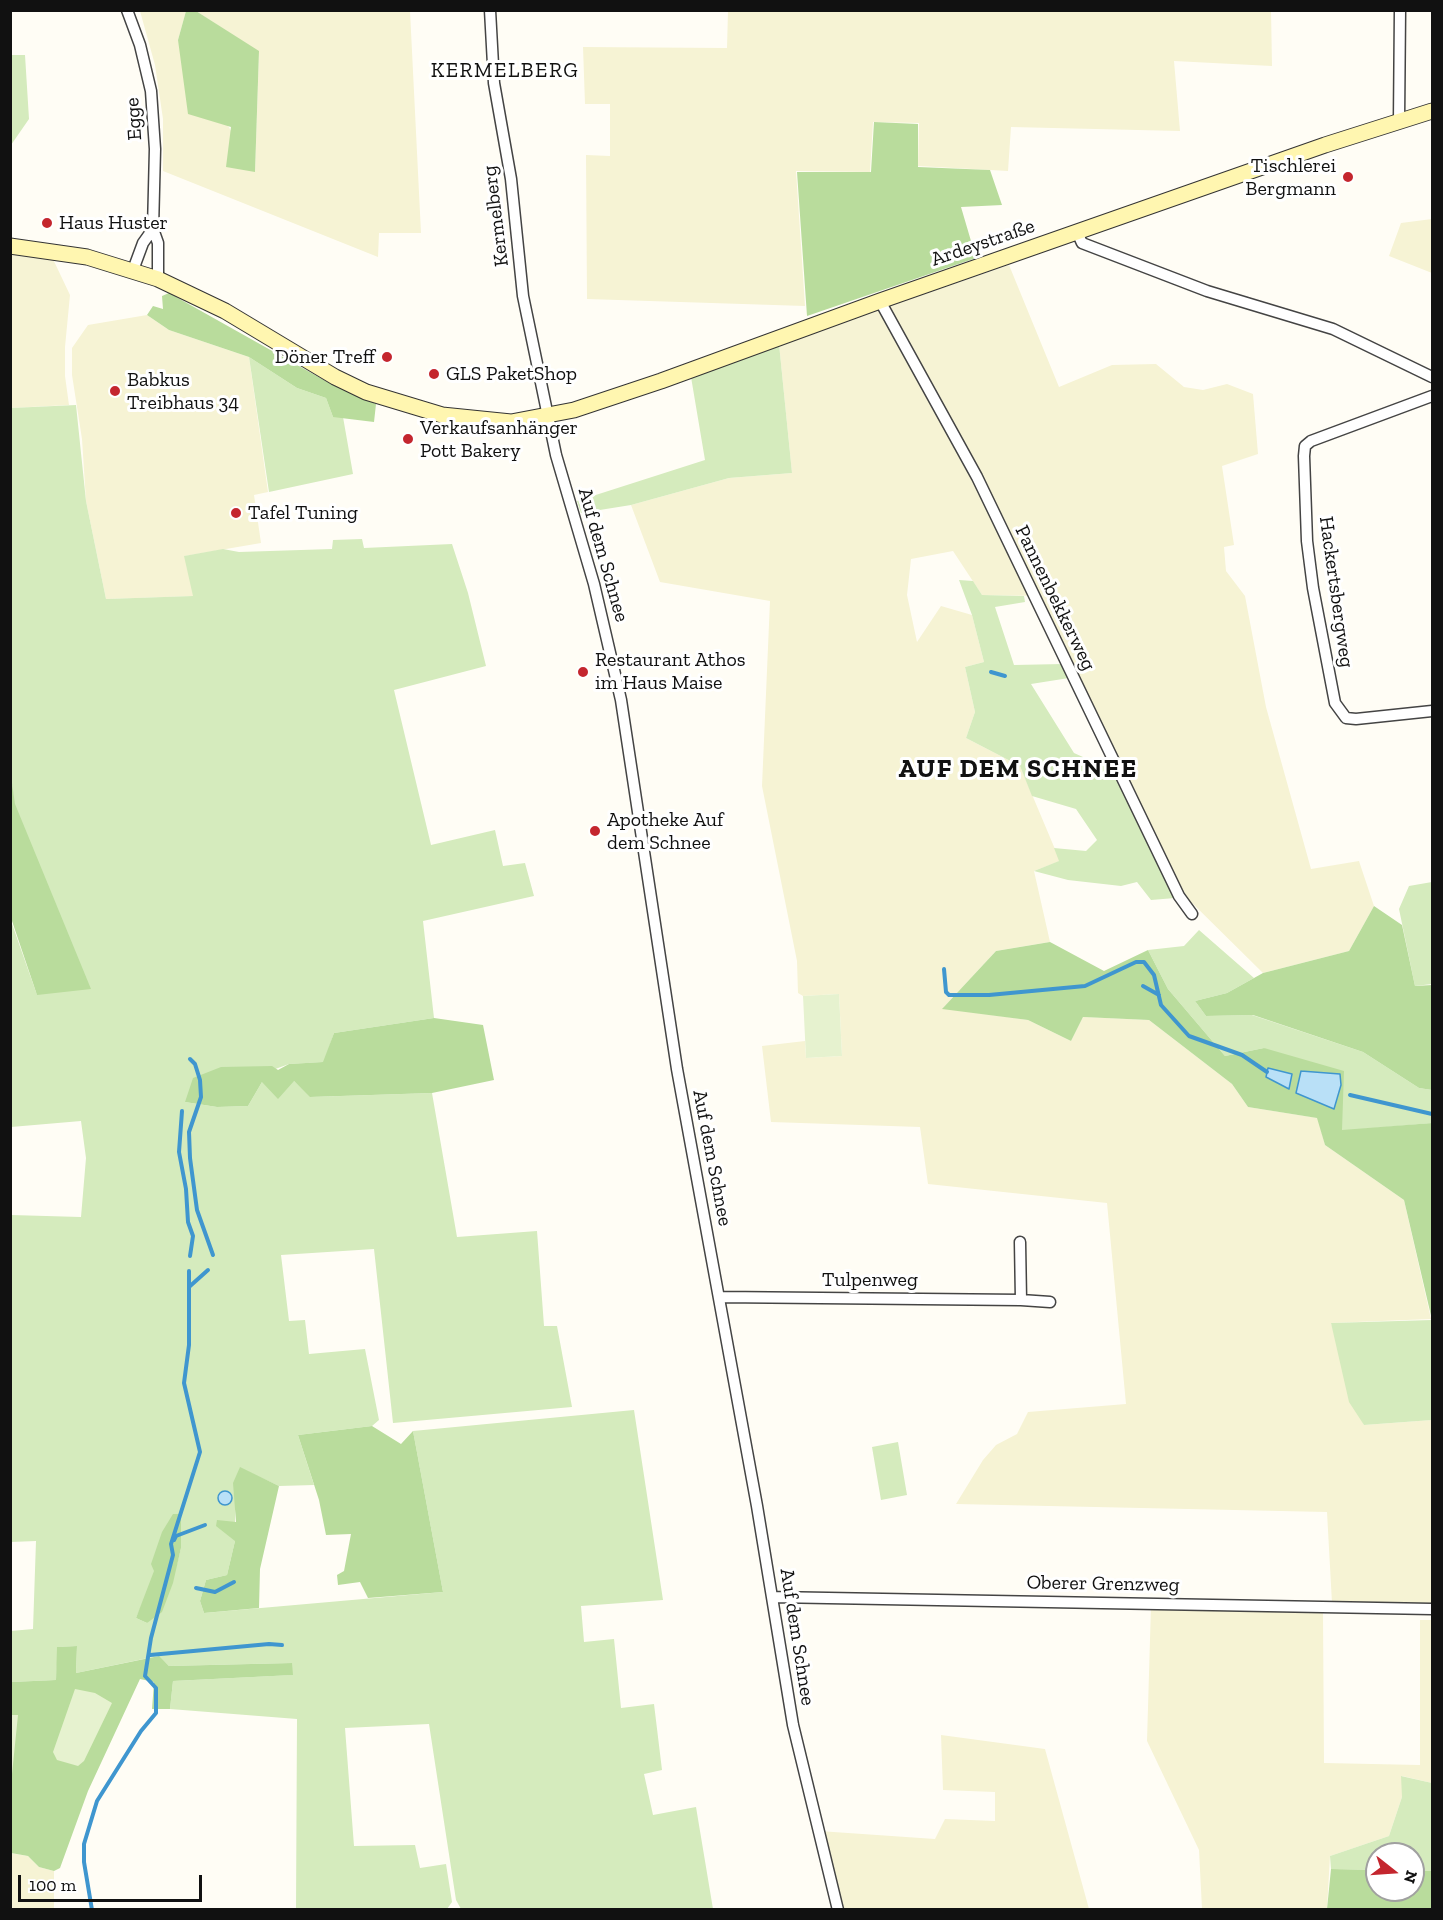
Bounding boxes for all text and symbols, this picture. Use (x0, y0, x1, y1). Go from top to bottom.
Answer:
district label: KERMELBERG (431, 58, 579, 84)
street label: Egge (121, 97, 147, 141)
place label: Tischlerei Bergmann (1245, 154, 1336, 201)
street label: Kermelberg (478, 164, 514, 268)
marker: Tischlerei Bergmann (1341, 170, 1355, 184)
place label: Haus Huster (59, 211, 168, 235)
street label: Ardeystraße (928, 214, 1038, 272)
marker: Haus Huster (40, 216, 54, 230)
place label: Döner Treff (275, 345, 375, 369)
marker: Döner Treff (380, 350, 394, 364)
place label: GLS PaketShop (446, 362, 577, 386)
marker: GLS PaketShop (427, 367, 441, 381)
place label: Babkus Treibhaus 34 (127, 368, 239, 415)
marker: Babkus Treibhaus 34 (108, 384, 122, 398)
place label: Verkaufsanhänger Pott Bakery (420, 416, 578, 463)
marker: Verkaufsanhänger Pott Bakery (401, 432, 415, 446)
street label: Auf dem Schnee (572, 485, 634, 625)
place label: Tafel Tuning (248, 501, 358, 525)
marker: Tafel Tuning (229, 506, 243, 520)
street label: Hackertsbergweg (1313, 515, 1359, 669)
street label: Pannenbekkerweg (1009, 521, 1101, 675)
place label: Restaurant Athos im Haus Maise (595, 648, 745, 695)
marker: Restaurant Athos im Haus Maise (576, 665, 590, 679)
district label: AUF DEM SCHNEE (898, 754, 1138, 786)
place label: Apotheke Auf dem Schnee (607, 808, 723, 855)
marker: Apotheke Auf dem Schnee (588, 824, 602, 838)
street label: Auf dem Schnee (687, 1088, 737, 1228)
street label: Tulpenweg (822, 1268, 918, 1292)
street label: Auf dem Schnee (774, 1567, 820, 1707)
street label: Oberer Grenzweg (1026, 1571, 1180, 1597)
north arrow (1365, 1842, 1425, 1902)
scale bar (21, 1863, 206, 1901)
text: N (1400, 1868, 1422, 1885)
text: 100 m (29, 1874, 76, 1896)

